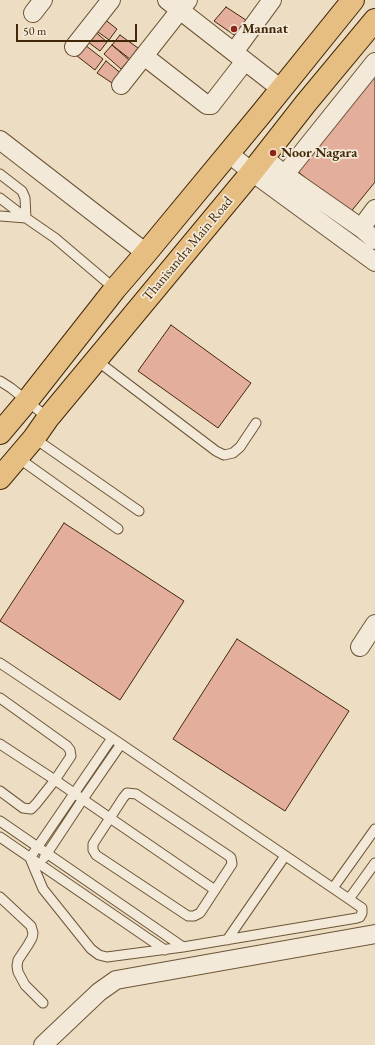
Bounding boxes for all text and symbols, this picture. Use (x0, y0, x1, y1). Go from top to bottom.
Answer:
scale bar (18, 16, 139, 42)
place label: Mannat (242, 21, 288, 37)
text: 50 m (23, 23, 46, 39)
marker: Mannat (229, 24, 239, 34)
place label: Noor Nagara (281, 145, 357, 161)
marker: Noor Nagara (268, 148, 278, 158)
street label: Thanisandra Main Road (139, 193, 237, 305)

